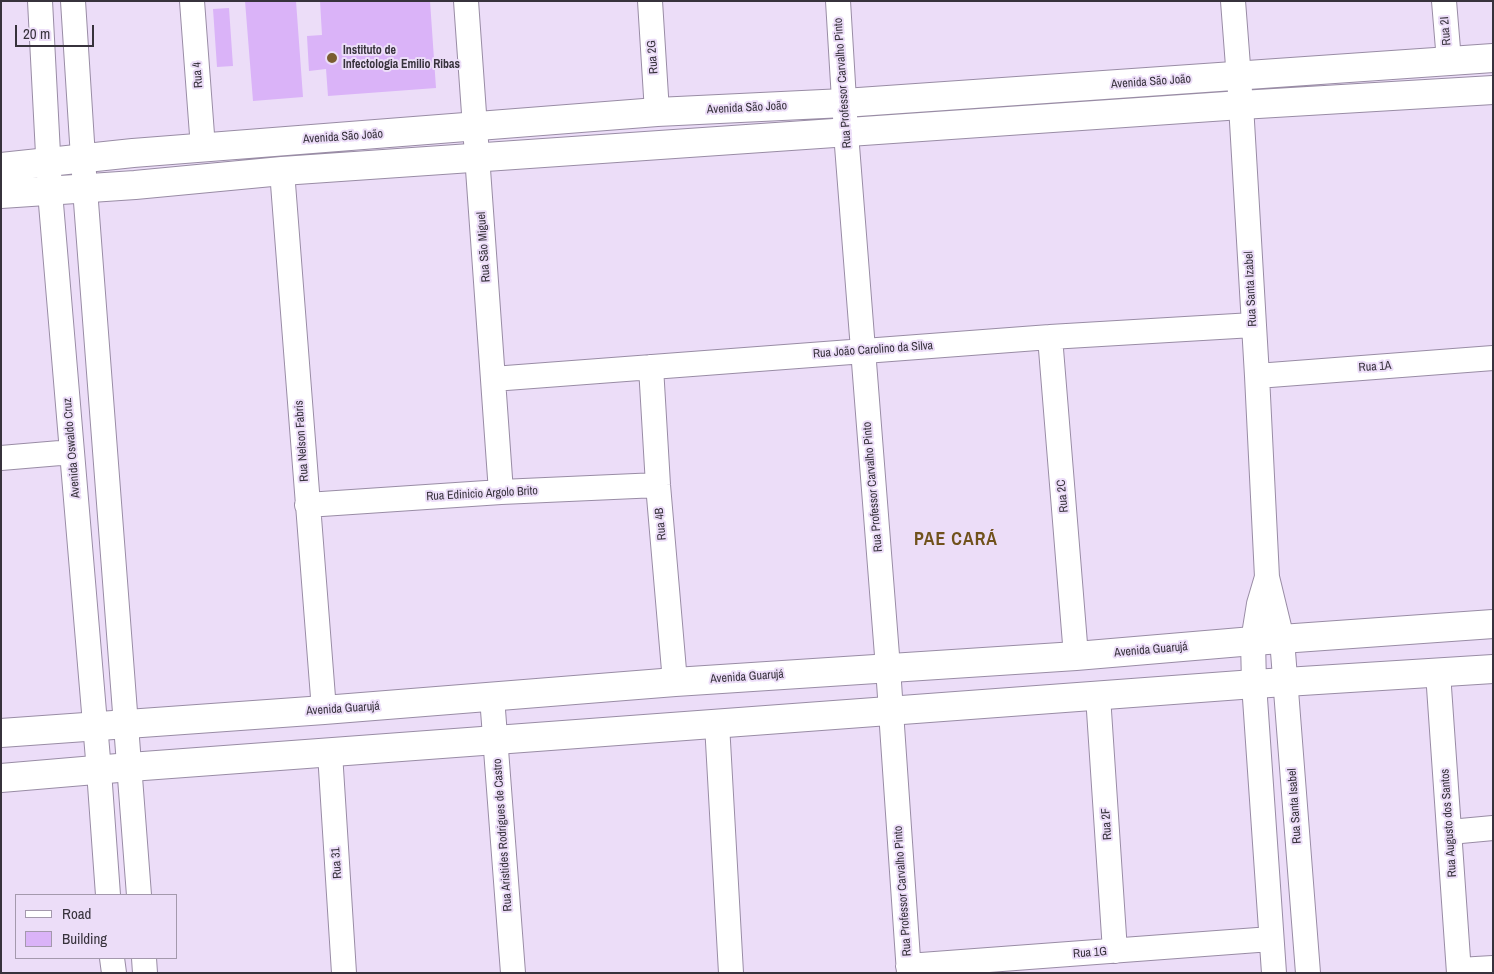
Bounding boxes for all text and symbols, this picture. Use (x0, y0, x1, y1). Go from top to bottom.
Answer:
scale bar (18, 15, 96, 47)
street label: Rua 2I (1438, 16, 1454, 46)
street label: Rua Professor Carvalho Pinto (831, 17, 855, 149)
text: 20 m (23, 23, 50, 44)
street label: Rua 2G (645, 40, 661, 74)
place label: Instituto de Infectologia Emilio Ribas (343, 44, 460, 72)
marker: Instituto de Infectologia Emilio Ribas (325, 51, 339, 65)
street label: Rua 4 (190, 61, 206, 89)
street label: Avenida São João (1110, 72, 1192, 92)
street label: Avenida São João (707, 99, 787, 117)
street label: Avenida São João (302, 127, 384, 147)
street label: Rua São Miguel (474, 211, 494, 283)
street label: Rua Santa Izabel (1242, 251, 1260, 327)
street label: Rua João Carolino da Silva (812, 339, 934, 361)
street label: Rua 1A (1358, 359, 1392, 375)
street label: Avenida Oswaldo Cruz (60, 397, 84, 499)
street label: Rua Nelson Fabris (292, 400, 312, 482)
street label: Rua Professor Carvalho Pinto (860, 421, 886, 553)
street label: Rua 2C (1054, 479, 1072, 513)
street label: Rua Edinicio Argolo Brito (426, 484, 538, 504)
street label: Rua 4B (652, 507, 670, 541)
district label: PAE CARÁ (913, 529, 999, 551)
street label: Avenida Guarujá (1114, 640, 1188, 660)
street label: Avenida Guarujá (710, 667, 784, 687)
street label: Avenida Guarujá (306, 699, 380, 719)
street label: Rua Aristides Rodrigues de Castro (490, 758, 516, 912)
street label: Rua Santa Isabel (1285, 768, 1305, 844)
street label: Rua Augusto dos Santos (1438, 768, 1460, 878)
street label: Rua 2F (1099, 807, 1115, 841)
street label: Rua Professor Carvalho Pinto (891, 825, 915, 957)
street label: Rua 31 (329, 847, 345, 879)
legend (15, 894, 178, 959)
text: Road (62, 903, 91, 924)
text: Building (62, 928, 107, 949)
street label: Rua 1G (1073, 945, 1107, 961)

